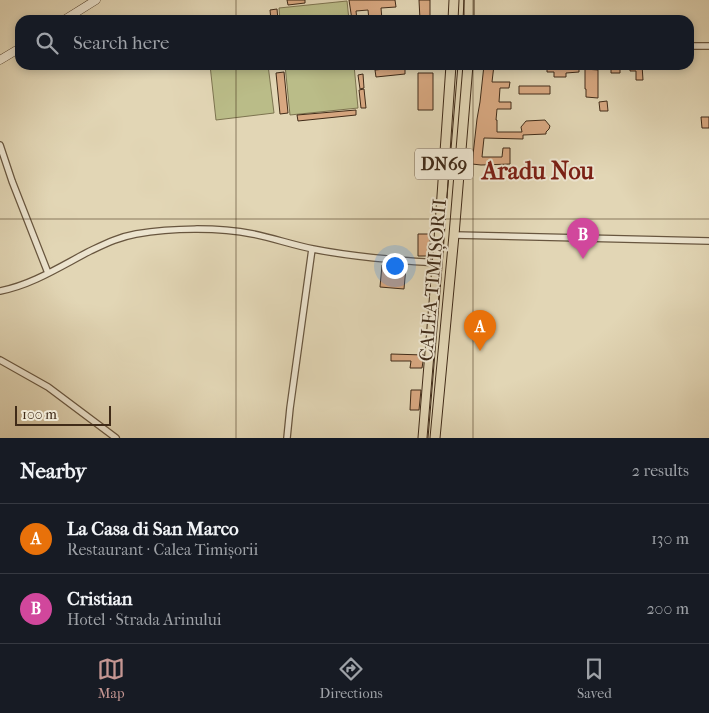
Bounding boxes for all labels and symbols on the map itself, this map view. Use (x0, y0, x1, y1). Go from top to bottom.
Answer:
road number: DN69 (415, 148, 473, 180)
district label: Aradu Nou (480, 157, 594, 185)
street label: CALEA TIMIȘORII (415, 198, 451, 362)
pin: B (567, 218, 599, 259)
your location (382, 253, 408, 279)
pin: A (464, 310, 496, 351)
scale bar (15, 403, 111, 426)

